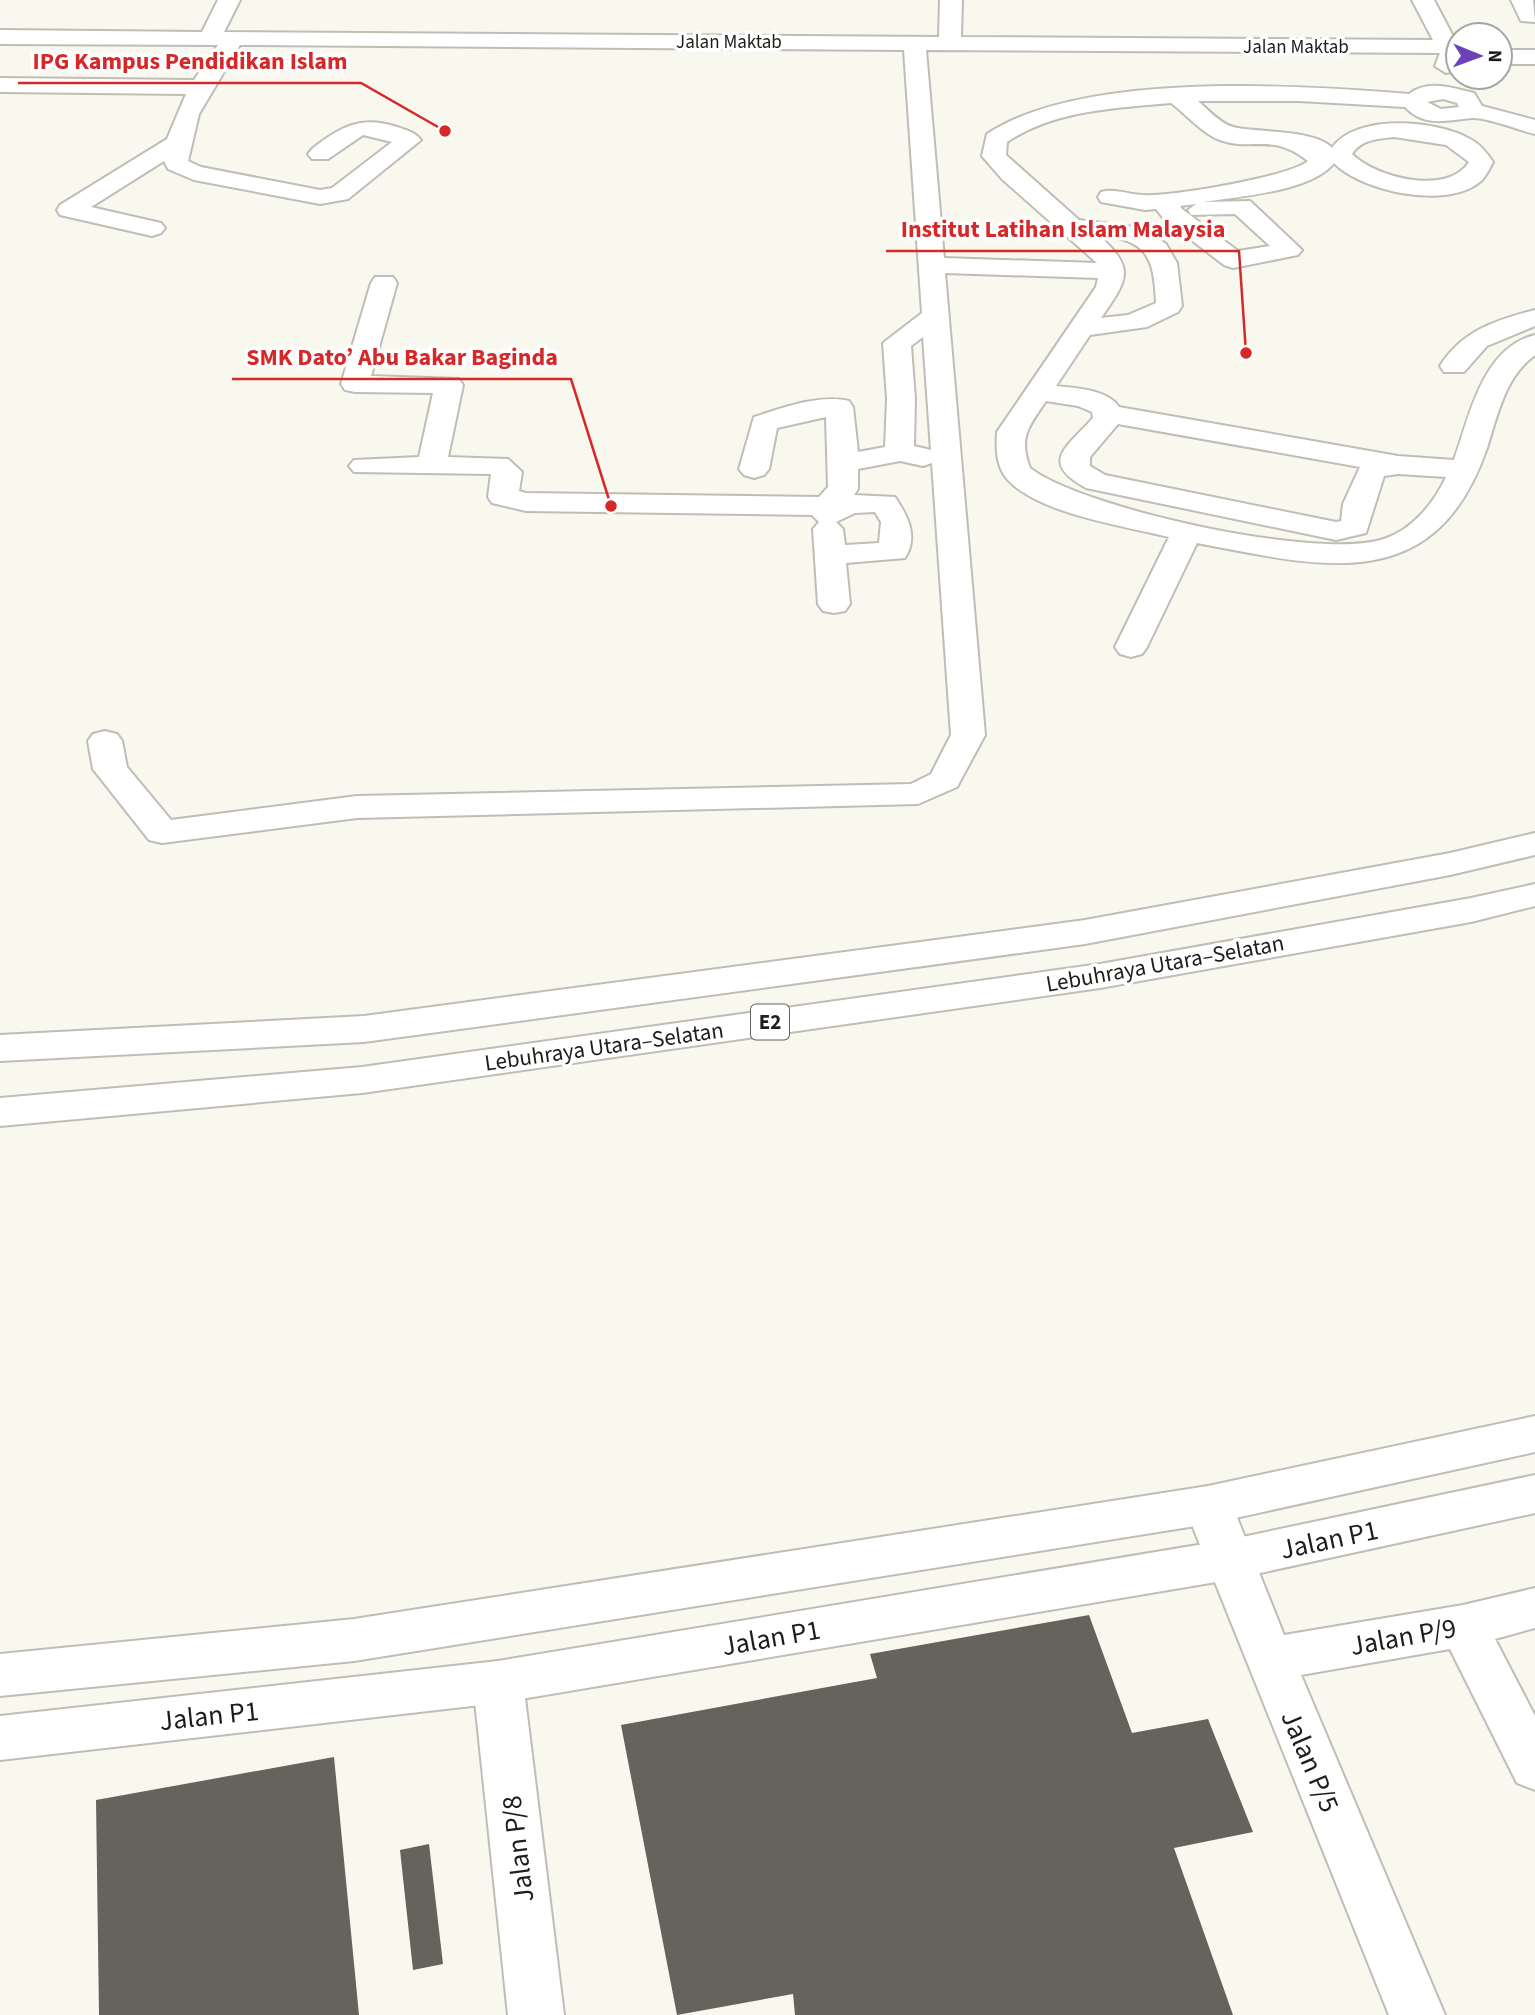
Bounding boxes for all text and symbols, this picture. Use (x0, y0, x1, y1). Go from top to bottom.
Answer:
north arrow (1444, 21, 1514, 91)
street label: Jalan Maktab (676, 29, 782, 56)
street label: Jalan Maktab (1243, 34, 1349, 61)
callout: IPG Kampus Pendidikan Islam (18, 38, 361, 83)
text: IPG Kampus Pendidikan Islam (32, 44, 348, 79)
text: N (1481, 50, 1508, 63)
callout: Institut Latihan Islam Malaysia (886, 206, 1239, 251)
text: Institut Latihan Islam Malaysia (901, 212, 1225, 247)
callout: SMK Dato’ Abu Bakar Baginda (232, 334, 571, 379)
text: SMK Dato’ Abu Bakar Baginda (246, 340, 558, 375)
street label: Lebuhraya Utara–Selatan (1043, 926, 1287, 1001)
road number: E2 (751, 1004, 789, 1040)
street label: Lebuhraya Utara–Selatan (482, 1013, 726, 1080)
street label: Jalan P1 (1276, 1510, 1382, 1570)
street label: Jalan P/9 (1347, 1608, 1459, 1666)
street label: Jalan P1 (719, 1610, 824, 1666)
street label: Jalan P1 (158, 1691, 261, 1741)
street label: Jalan P/5 (1271, 1704, 1349, 1819)
street label: Jalan P/8 (492, 1793, 544, 1904)

